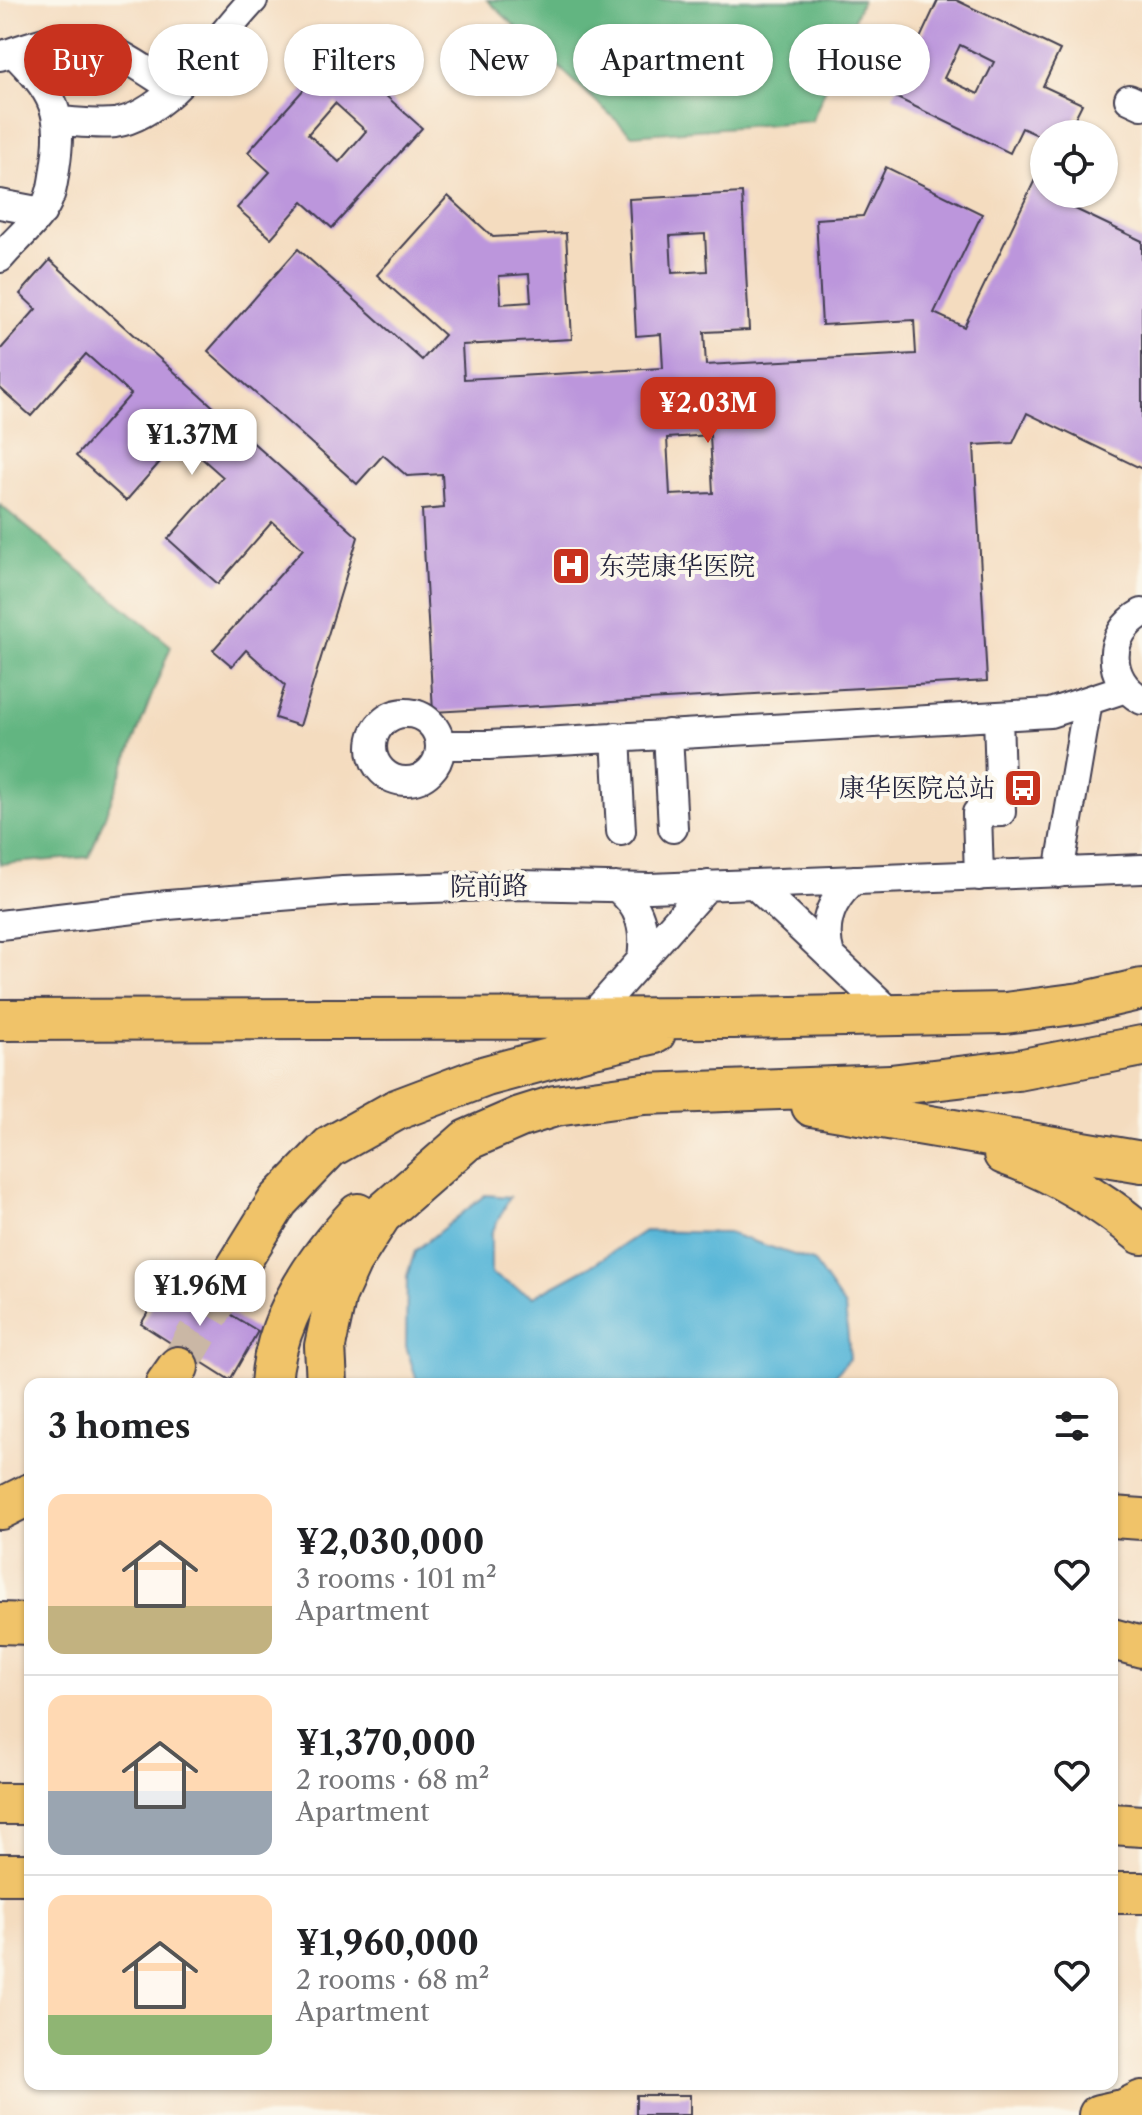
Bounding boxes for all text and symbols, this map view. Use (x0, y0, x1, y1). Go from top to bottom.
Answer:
chip: Buy (24, 24, 132, 96)
chip: Rent (148, 24, 268, 96)
chip: Filters (284, 24, 424, 96)
chip: New (440, 24, 557, 96)
chip: Apartment (573, 24, 773, 96)
chip: House (789, 24, 930, 96)
map controls (1030, 120, 1118, 208)
button: locate (1030, 120, 1118, 208)
pin: ¥2.03M (643, 377, 773, 445)
text: ¥2.03M (659, 387, 757, 419)
pin: ¥1.37M (127, 409, 257, 477)
text: ¥1.37M (146, 419, 238, 451)
hospital icon: 东莞康华医院 (550, 545, 592, 587)
place label: 东莞康华医院 (599, 550, 755, 582)
bus stop icon: 康华医院总站 (1002, 767, 1044, 809)
place label: 康华医院总站 (839, 772, 995, 804)
street label: 院前路 (450, 869, 528, 903)
pin: ¥1.96M (135, 1260, 265, 1328)
text: ¥1.96M (153, 1270, 247, 1302)
icon: filters (1050, 1404, 1094, 1448)
text: 3 homes (48, 1405, 191, 1447)
text: ¥2,030,000 (296, 1521, 484, 1563)
icon: home (112, 1526, 208, 1622)
icon: heart (1050, 1552, 1094, 1596)
text: 3 rooms · 101 m² (296, 1563, 497, 1595)
text: Apartment (296, 1595, 429, 1627)
text: ¥1,370,000 (296, 1722, 476, 1764)
icon: home (112, 1727, 208, 1823)
icon: heart (1050, 1753, 1094, 1797)
text: 2 rooms · 68 m² (296, 1764, 489, 1796)
text: Apartment (296, 1796, 429, 1828)
text: ¥1,960,000 (296, 1922, 479, 1964)
icon: home (112, 1927, 208, 2023)
icon: heart (1050, 1953, 1094, 1997)
text: 2 rooms · 68 m² (296, 1964, 489, 1996)
text: Apartment (296, 1996, 429, 2028)

